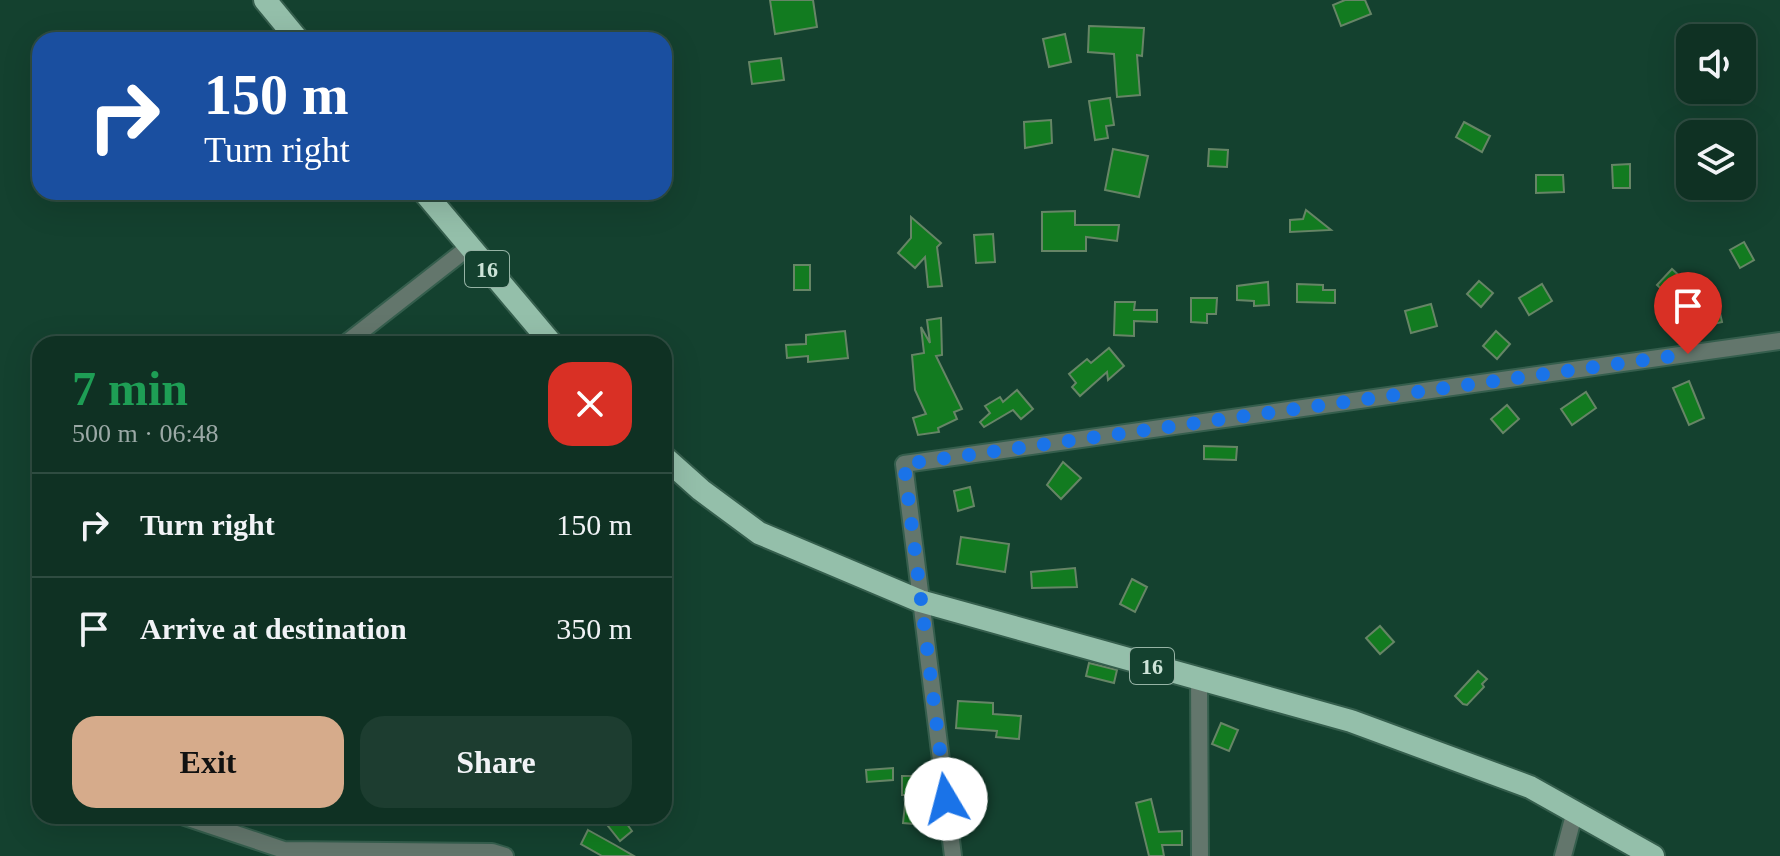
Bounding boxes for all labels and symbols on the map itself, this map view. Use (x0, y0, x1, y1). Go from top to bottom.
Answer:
road number: 16 (465, 251, 509, 287)
pin (1654, 272, 1722, 354)
road number: 16 (1130, 648, 1174, 684)
position arrow (904, 757, 988, 841)

